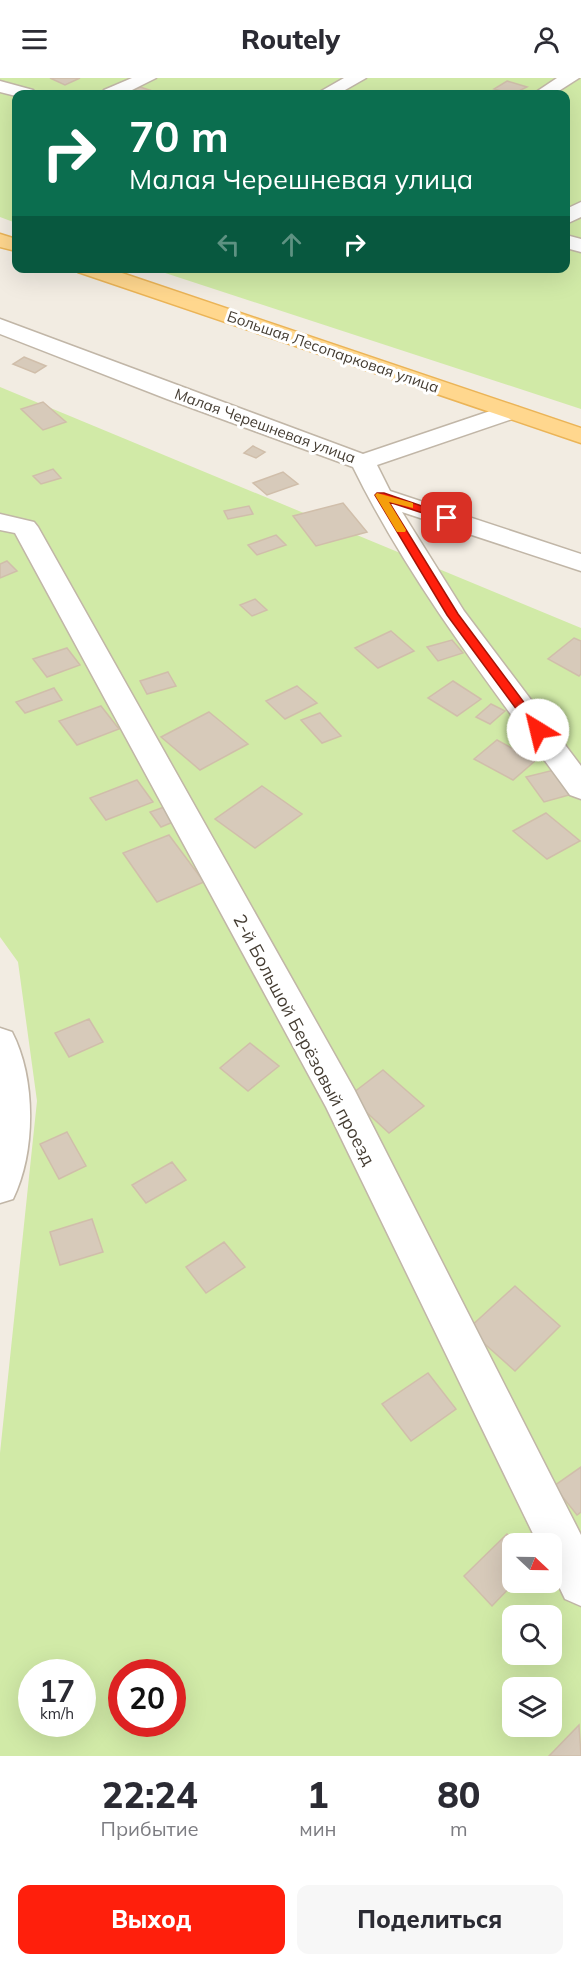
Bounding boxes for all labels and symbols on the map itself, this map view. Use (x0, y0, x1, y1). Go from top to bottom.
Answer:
street label: Большая Лесопарковая улица (225, 306, 442, 397)
street label: Малая Черешневая улица (172, 384, 358, 467)
pin (421, 492, 472, 543)
position arrow (506, 698, 570, 762)
street label: 2-й Большой Берёзовый проезд (228, 910, 381, 1169)
north arrow (502, 1533, 562, 1593)
speed limit sign: 20 (108, 1659, 186, 1737)

